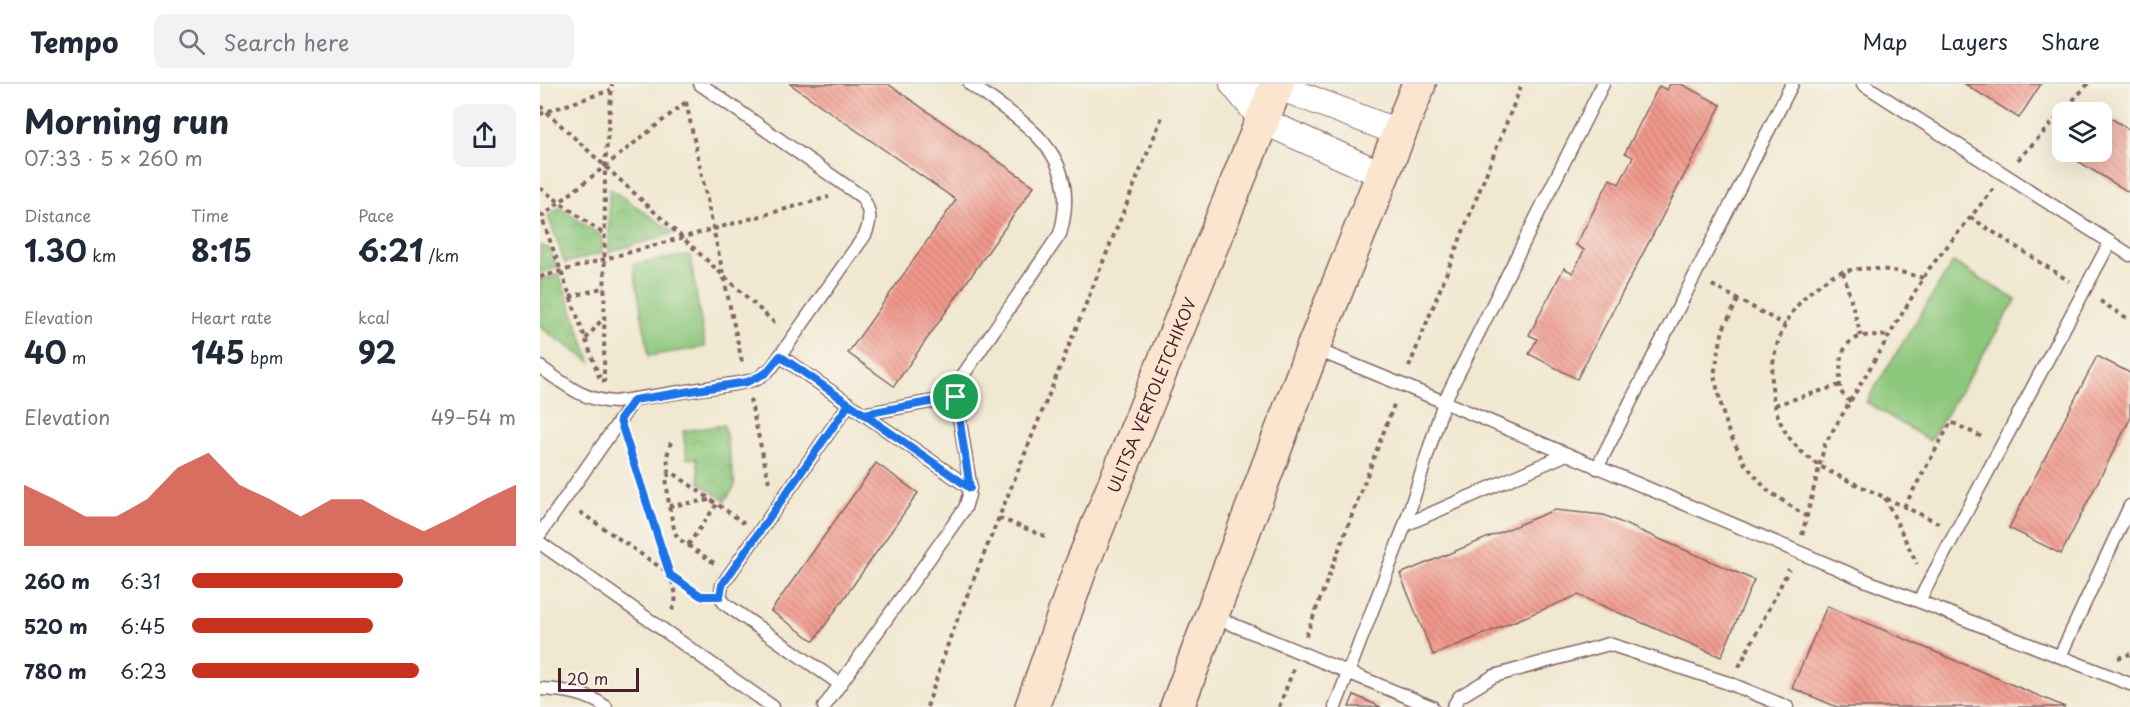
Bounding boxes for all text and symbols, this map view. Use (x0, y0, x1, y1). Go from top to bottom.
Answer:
search box (154, 14, 574, 68)
text: Tempo (30, 20, 118, 63)
icon: search (175, 25, 208, 58)
text: Search here (223, 25, 349, 58)
text: Map (1863, 25, 1907, 57)
text: Layers (1940, 25, 2008, 57)
text: Share (2041, 25, 2100, 57)
text: Morning run (24, 95, 229, 145)
map controls (2052, 102, 2112, 162)
button: layers (2052, 102, 2112, 162)
button: share (453, 104, 516, 167)
text: 07:33 · 5 × 260 m (24, 143, 203, 173)
text: Distance (24, 203, 91, 227)
text: Time (191, 203, 229, 227)
text: Pace (358, 203, 394, 227)
text: 1.30 (24, 227, 87, 272)
text: 8:15 (191, 227, 252, 272)
text: 6:21 (358, 227, 423, 272)
text: km (87, 243, 116, 267)
text: /km (423, 243, 459, 267)
street label: ULITSA VERTOLETCHIKOV (1100, 294, 1201, 496)
text: Elevation (24, 305, 93, 329)
text: Heart rate (191, 305, 272, 329)
text: kcal (358, 305, 390, 329)
text: 40 (24, 329, 67, 374)
text: 145 (191, 329, 245, 374)
text: 92 (358, 329, 396, 374)
text: m (67, 345, 86, 369)
text: bpm (245, 345, 283, 369)
pin (930, 371, 981, 422)
icon: arrive (939, 380, 972, 413)
text: Elevation (24, 402, 110, 432)
text: 49–54 m (431, 402, 516, 432)
text: 260 m (24, 566, 90, 596)
text: 6:31 (120, 566, 161, 596)
text: 520 m (24, 611, 88, 641)
text: 6:45 (120, 611, 165, 641)
text: 780 m (24, 656, 87, 686)
text: 6:23 (120, 656, 167, 686)
scale bar (558, 665, 639, 692)
text: 20 m (567, 666, 608, 690)

